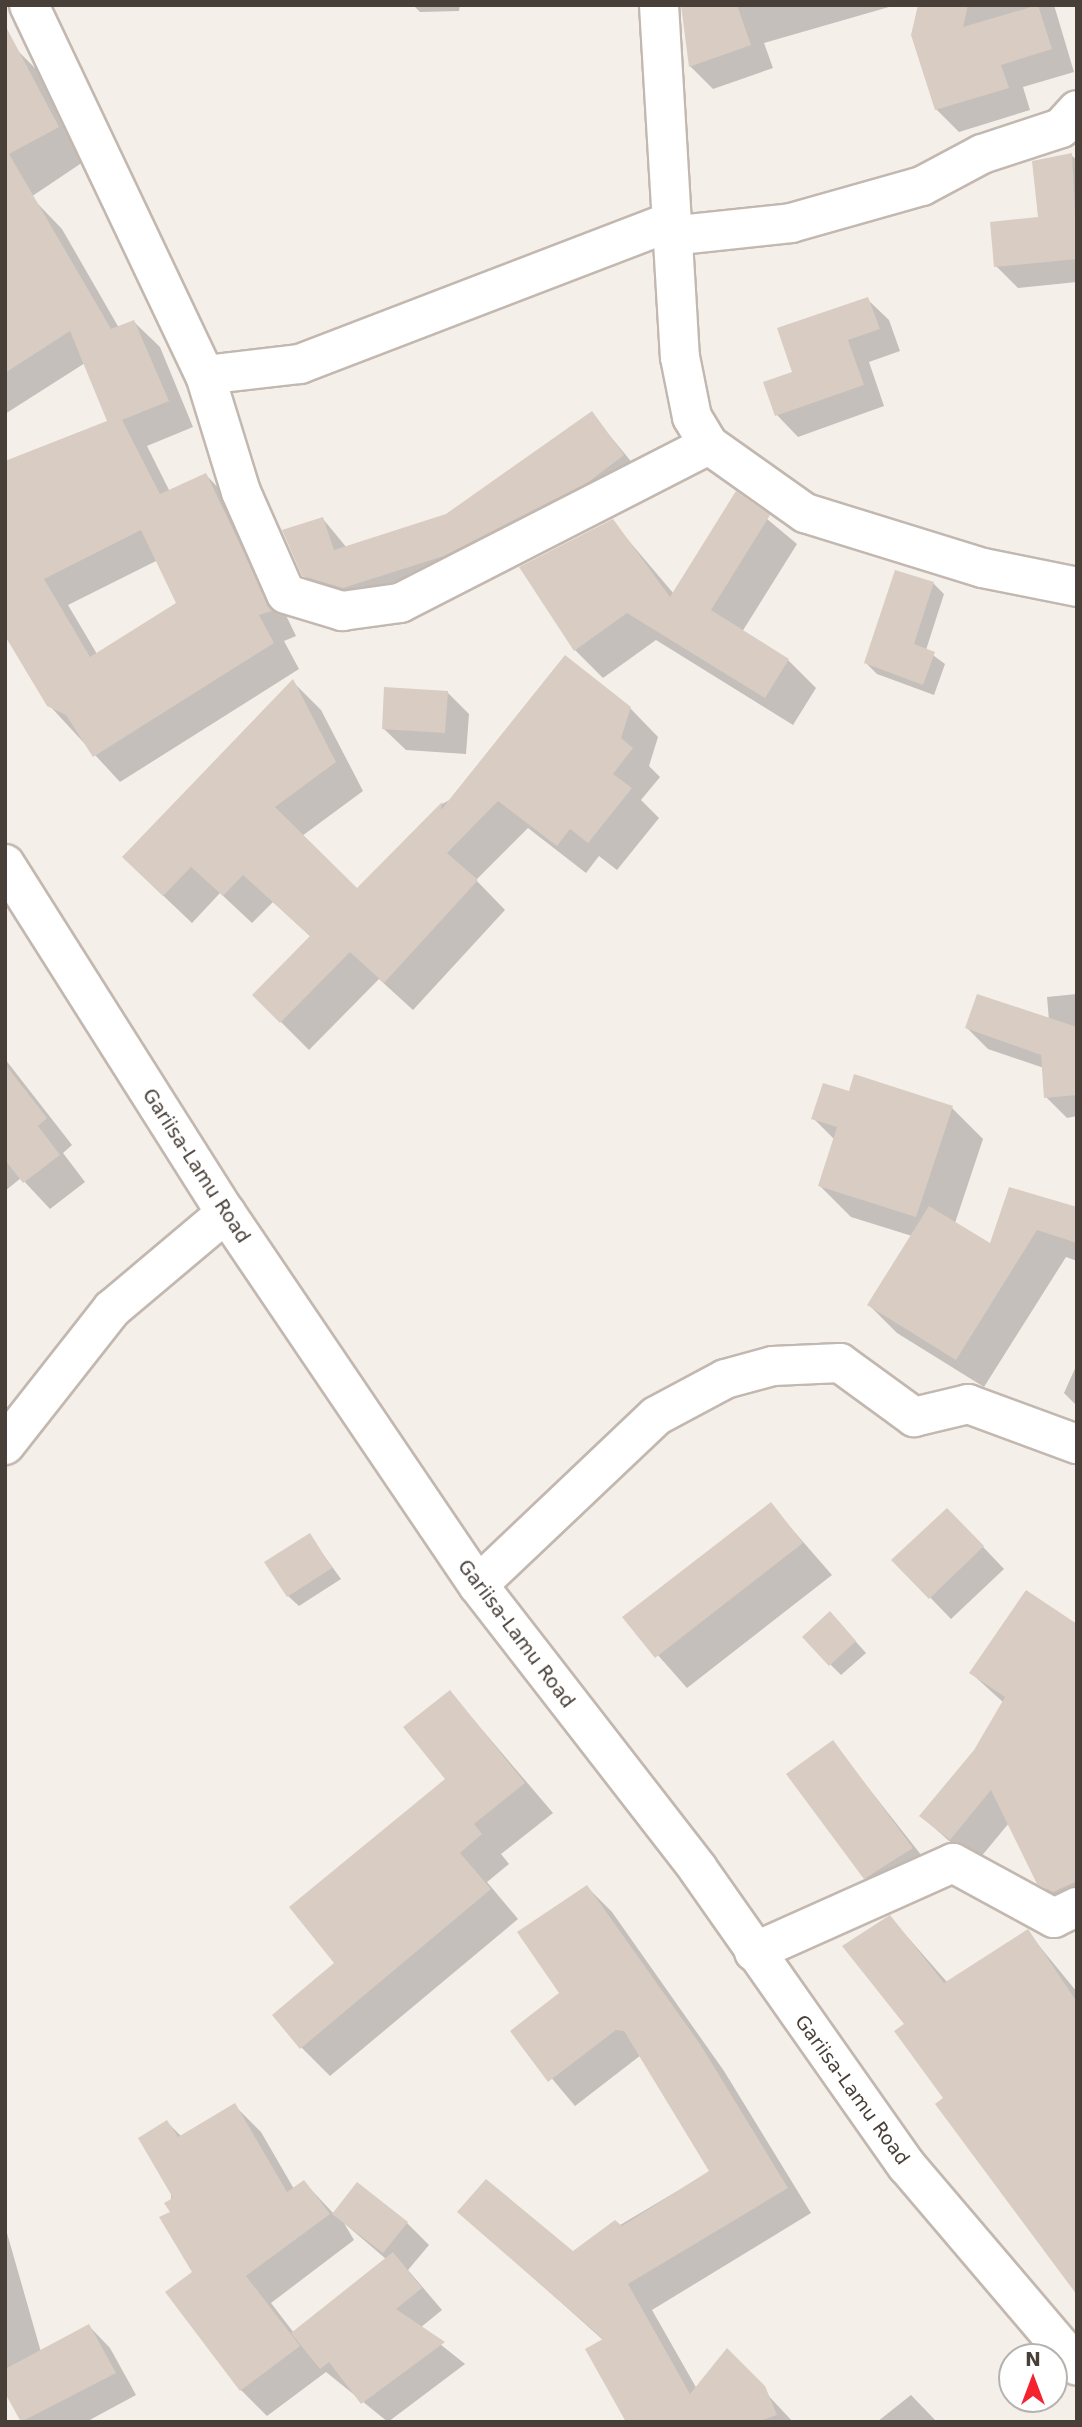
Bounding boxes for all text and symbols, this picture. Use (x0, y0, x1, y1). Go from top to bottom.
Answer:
street label: Gariisa-Lamu Road (138, 1084, 254, 1248)
street label: Gariisa-Lamu Road (453, 1555, 579, 1713)
street label: Gariisa-Lamu Road (790, 2011, 914, 2169)
north arrow (998, 2343, 1068, 2413)
text: N (1025, 2348, 1041, 2370)

